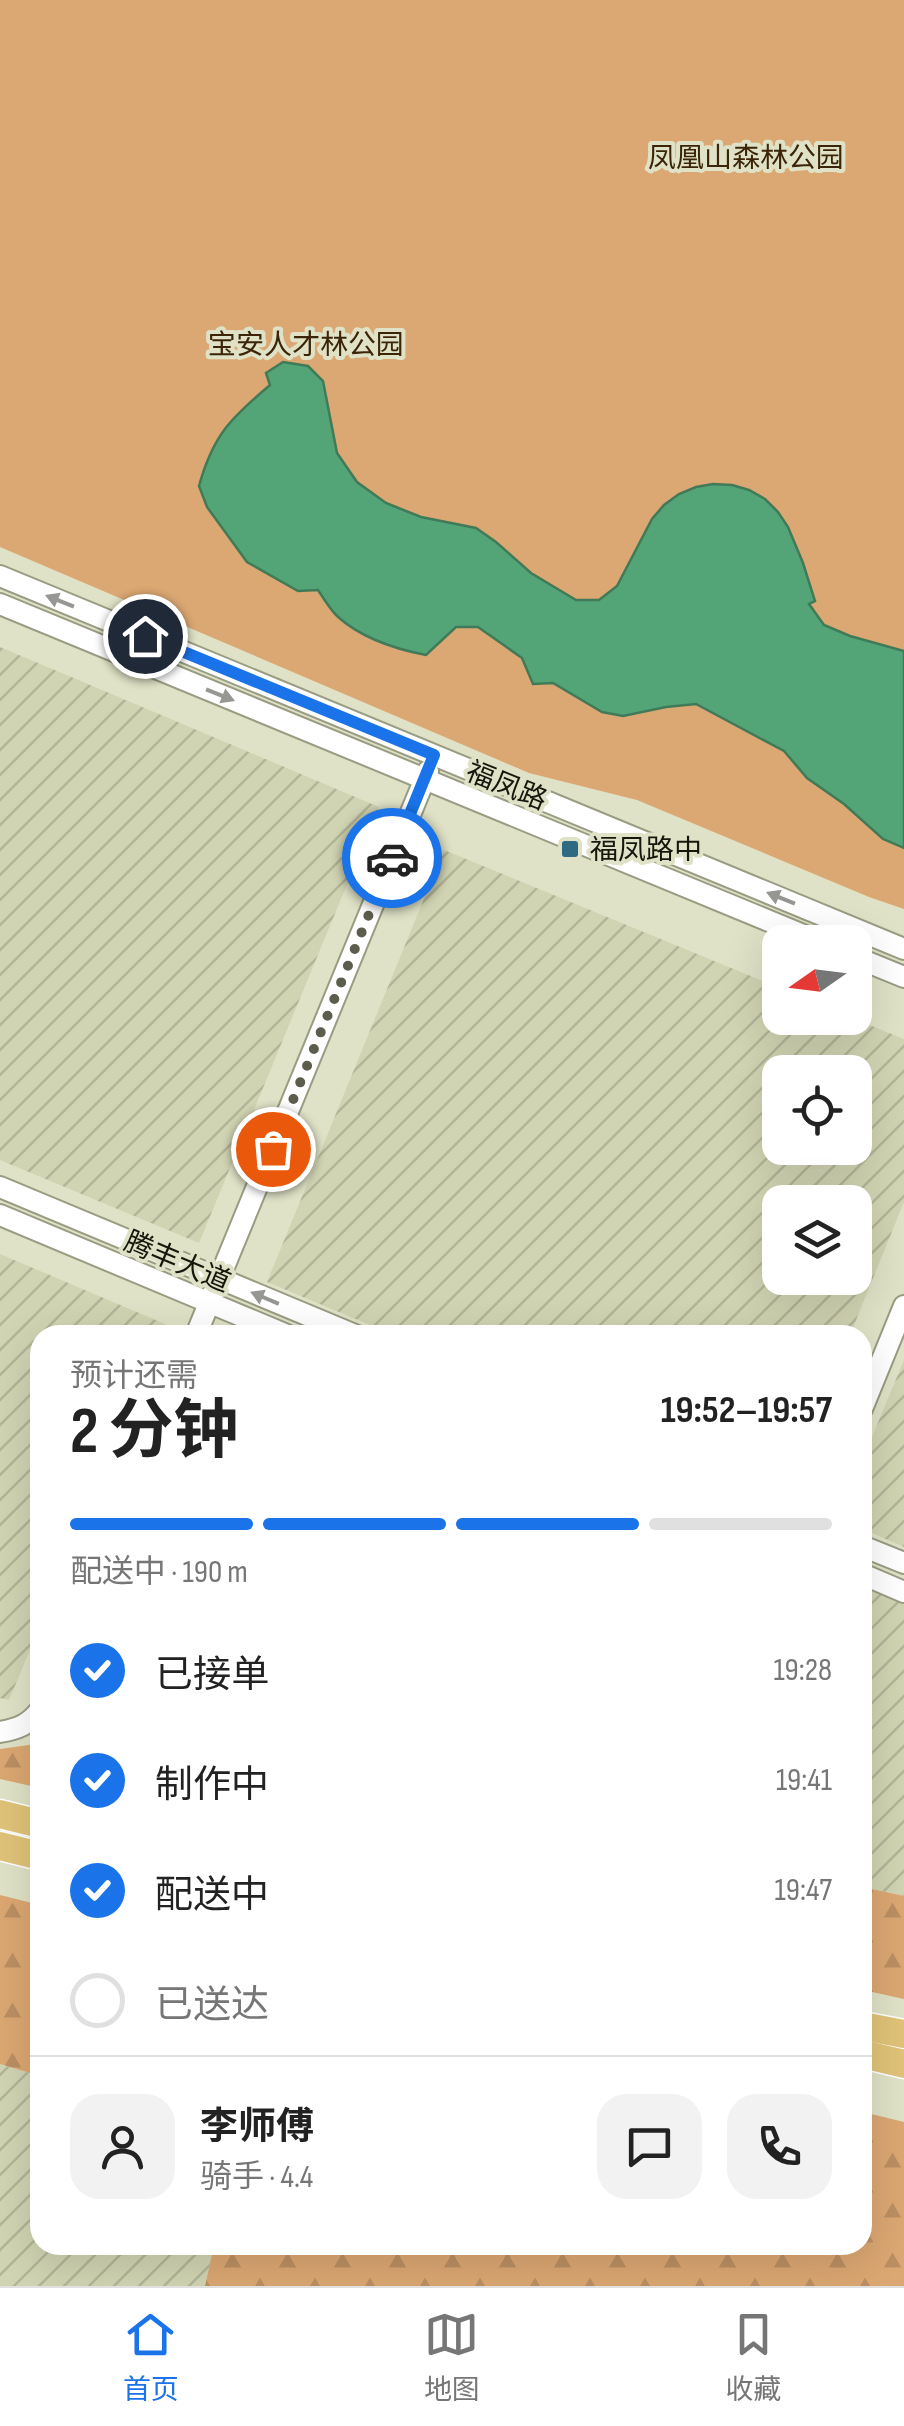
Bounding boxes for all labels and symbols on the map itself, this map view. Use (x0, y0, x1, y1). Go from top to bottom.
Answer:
park label: 凤凰山森林公园 (648, 142, 844, 175)
park label: 宝安人才林公园 (208, 329, 404, 362)
one-way arrow (46, 593, 75, 609)
pin (103, 594, 188, 679)
one-way arrow (205, 687, 234, 703)
street label: 福凤路 (461, 755, 552, 817)
courier (342, 808, 442, 908)
place label: 福凤路中 (590, 834, 702, 867)
marker: 福凤路中 (559, 838, 581, 860)
one-way arrow (766, 890, 796, 906)
north arrow (762, 925, 872, 1035)
pin (231, 1107, 316, 1192)
street label: 腾丰大道 (119, 1225, 235, 1299)
one-way arrow (250, 1289, 280, 1305)

